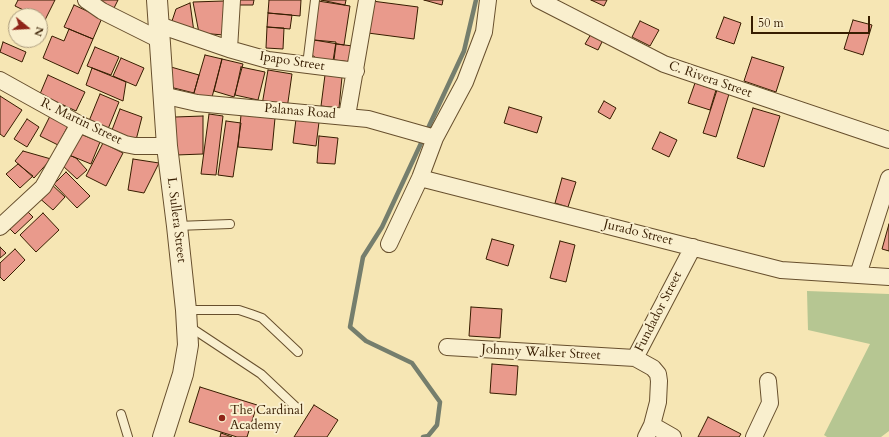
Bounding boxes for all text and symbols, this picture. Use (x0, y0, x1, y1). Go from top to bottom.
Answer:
north arrow (8, 8, 48, 48)
scale bar (753, 8, 872, 34)
text: 50 m (758, 15, 784, 31)
text: N (30, 25, 48, 38)
street label: Ipapo Street (258, 49, 326, 75)
street label: C. Rivera Street (666, 58, 754, 102)
street label: R. Martin Street (38, 96, 124, 148)
street label: Palanas Road (264, 101, 336, 123)
street label: L. Sullera Street (163, 176, 189, 264)
street label: Jurado Street (602, 217, 674, 249)
street label: Fundador Street (632, 269, 686, 355)
street label: Johnny Walker Street (481, 342, 601, 364)
place label: The Cardinal Academy (230, 403, 303, 434)
marker: The Cardinal Academy (217, 413, 227, 423)

